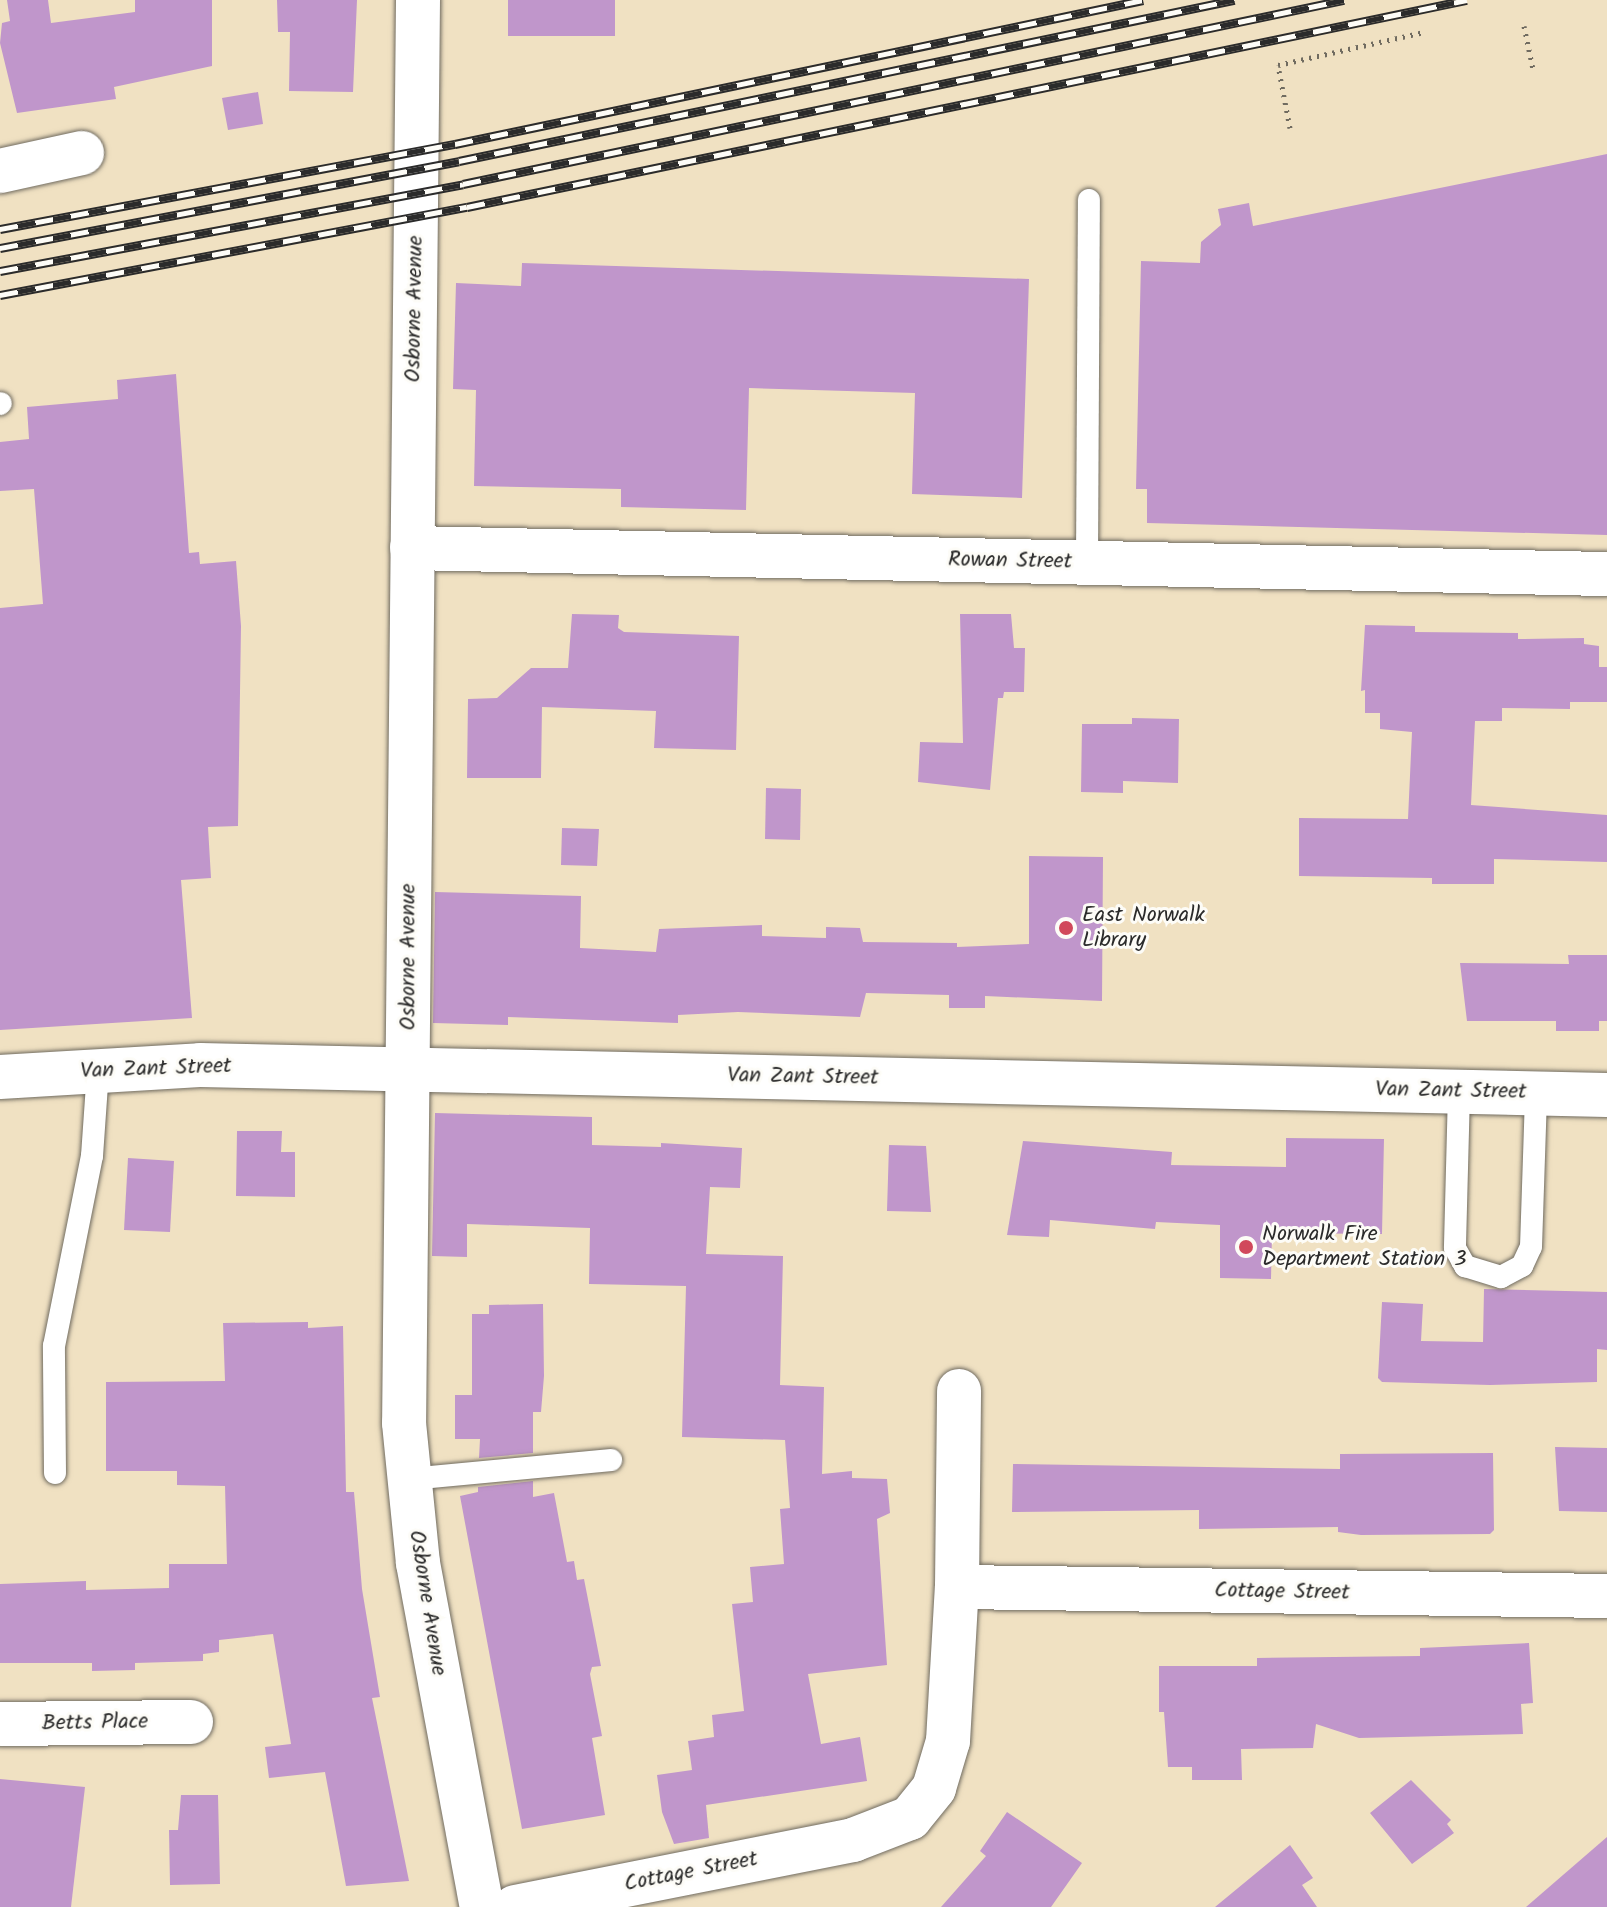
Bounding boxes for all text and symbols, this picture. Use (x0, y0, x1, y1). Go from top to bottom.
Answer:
street label: Osborne Avenue (401, 235, 429, 383)
street label: Rowan Street (948, 547, 1072, 575)
street label: Osborne Avenue (396, 884, 422, 1030)
place label: East Norwalk Library (1082, 902, 1205, 954)
marker: East Norwalk Library (1057, 919, 1075, 937)
street label: Van Zant Street (80, 1053, 232, 1085)
street label: Van Zant Street (727, 1062, 879, 1092)
street label: Van Zant Street (1375, 1076, 1527, 1106)
place label: Norwalk Fire Department Station 3 (1262, 1221, 1467, 1272)
marker: Norwalk Fire Department Station 3 (1237, 1238, 1255, 1256)
street label: Osborne Avenue (402, 1528, 452, 1678)
street label: Cottage Street (1214, 1578, 1350, 1606)
street label: Betts Place (42, 1709, 148, 1737)
street label: Cottage Street (622, 1846, 760, 1898)

